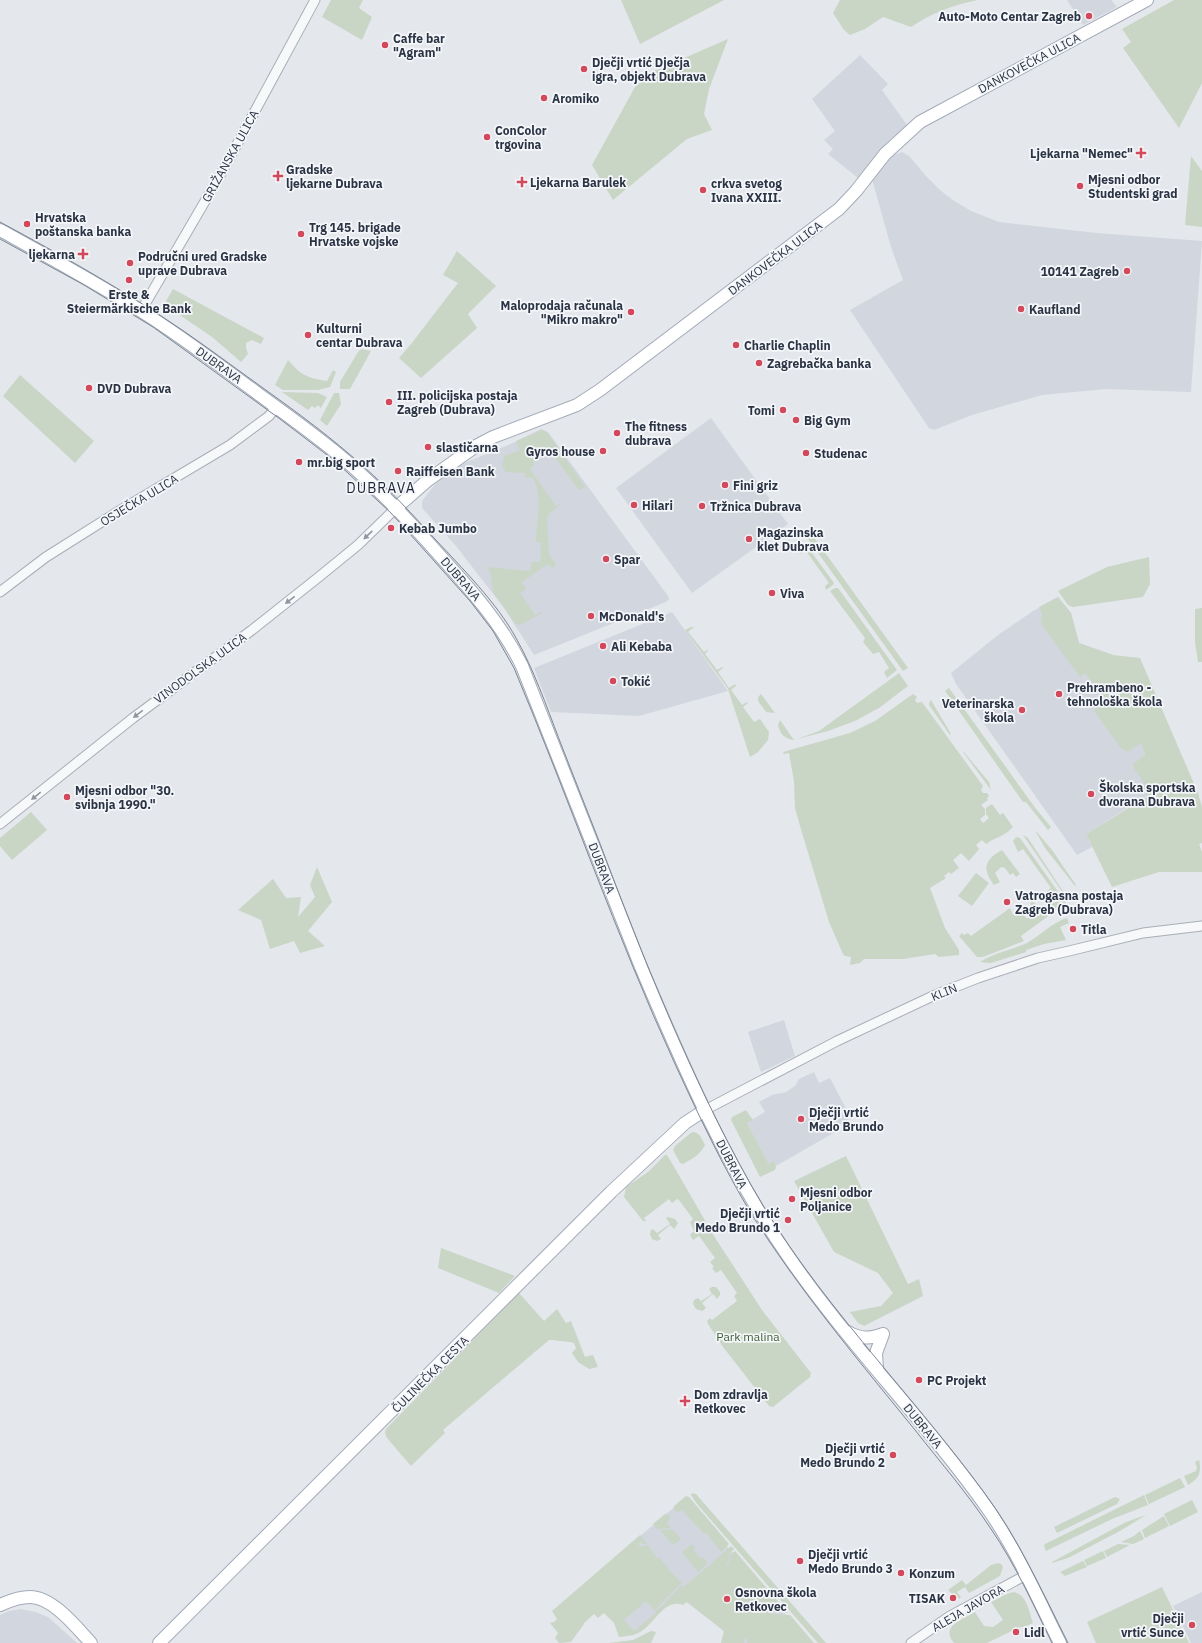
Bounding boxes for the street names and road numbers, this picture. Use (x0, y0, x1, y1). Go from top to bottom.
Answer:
street label: DANKOVEČKA ULICA (975, 30, 1083, 96)
street label: GRIŽANSKA ULICA (198, 107, 262, 205)
street label: DANKOVEČKA ULICA (725, 218, 825, 298)
street label: DUBRAVA (193, 343, 245, 387)
street label: OSJEČKA ULICA (97, 471, 181, 529)
street label: DUBRAVA (438, 554, 484, 604)
street label: VINODOLSKA ULICA (151, 629, 249, 707)
street label: DUBRAVA (585, 840, 619, 896)
street label: KLIN (929, 980, 959, 1004)
street label: DUBRAVA (713, 1137, 751, 1191)
street label: ČULINEČKA CESTA (388, 1332, 472, 1416)
street label: DUBRAVA (900, 1401, 946, 1452)
street label: ALEJA JAVORA (929, 1581, 1007, 1635)

